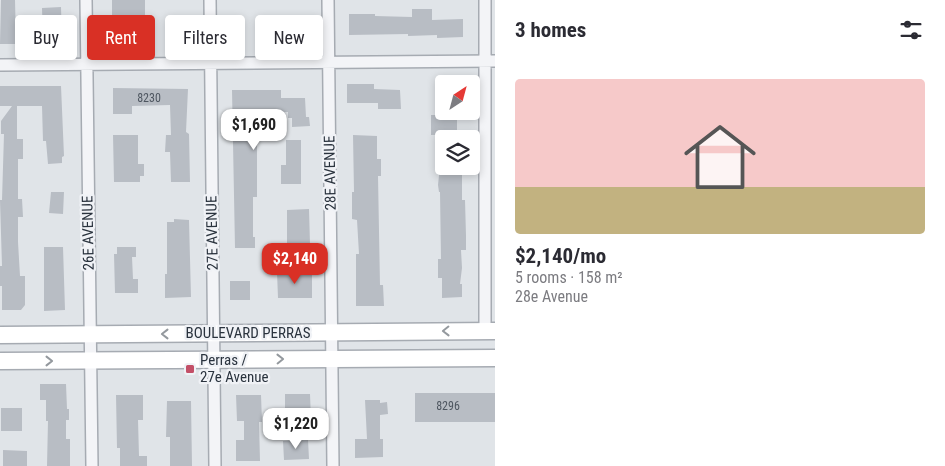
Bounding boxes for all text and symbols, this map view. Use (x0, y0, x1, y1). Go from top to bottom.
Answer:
chip: Buy (15, 15, 77, 60)
chip: Rent (87, 15, 155, 60)
chip: Filters (165, 15, 245, 60)
chip: New (255, 15, 323, 60)
icon: filters (897, 16, 925, 44)
text: 3 homes (515, 18, 586, 42)
north arrow (435, 75, 480, 120)
map controls (435, 75, 480, 175)
house number: 8230 (137, 91, 161, 105)
pin: $1,690 (213, 108, 295, 151)
icon: home (675, 112, 765, 202)
text: $1,690 (232, 115, 276, 134)
button: layers (435, 130, 480, 175)
street label: 28E AVENUE (320, 135, 340, 211)
street label: 26E AVENUE (78, 195, 98, 271)
street label: 27E AVENUE (202, 195, 222, 271)
pin: $2,140 (254, 242, 336, 285)
text: $2,140/mo (515, 244, 606, 268)
text: $2,140 (273, 249, 317, 268)
text: 5 rooms · 158 m² (515, 268, 623, 287)
text: 28e Avenue (515, 287, 588, 306)
street label: BOULEVARD PERRAS (186, 324, 311, 342)
one-way arrow (442, 326, 450, 336)
one-way arrow (161, 329, 168, 339)
place label: Perras / 27e Avenue (200, 351, 268, 386)
one-way arrow (276, 354, 284, 365)
one-way arrow (45, 356, 53, 366)
marker: Perras / 27e Avenue (184, 363, 196, 375)
house number: 8296 (436, 399, 460, 413)
pin: $1,220 (255, 408, 337, 450)
text: $1,220 (274, 414, 318, 433)

